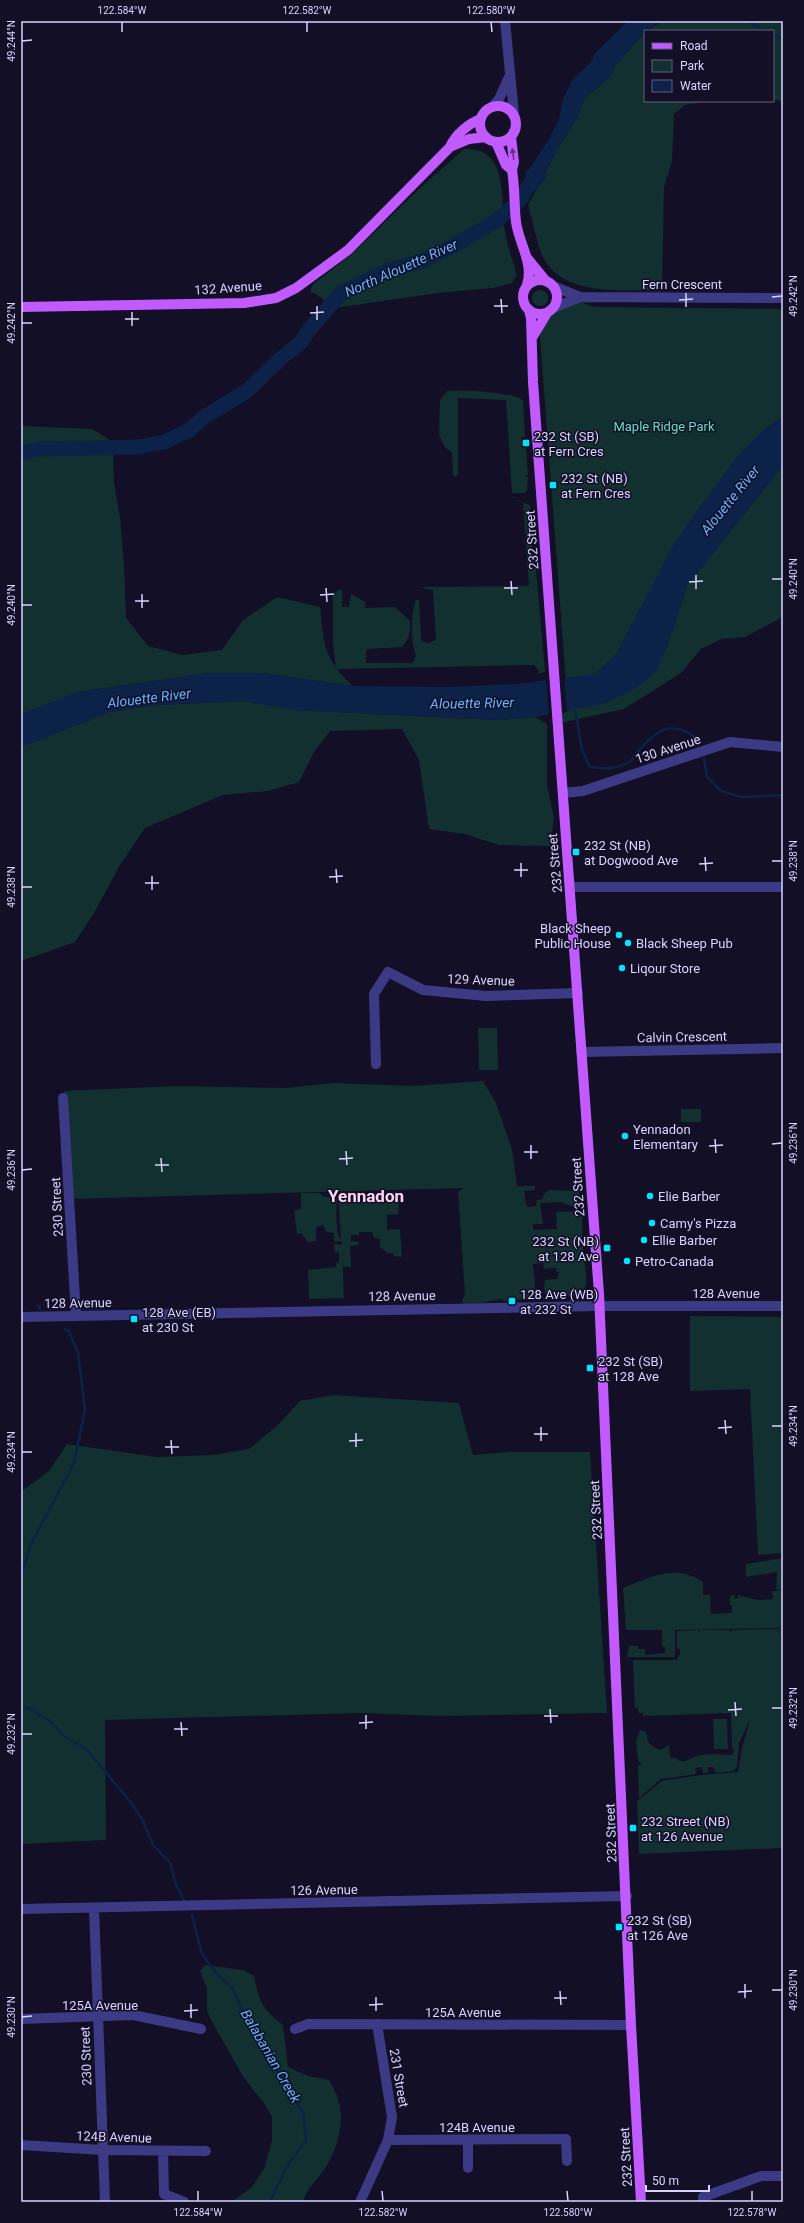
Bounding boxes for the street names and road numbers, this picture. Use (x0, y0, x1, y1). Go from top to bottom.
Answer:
street label: Fern Crescent (642, 277, 722, 292)
street label: 132 Avenue (194, 278, 262, 298)
street label: 232 Street (522, 510, 542, 570)
street label: 130 Avenue (634, 731, 703, 767)
street label: 232 Street (545, 833, 565, 893)
street label: 129 Avenue (447, 971, 515, 989)
street label: Calvin Crescent (637, 1029, 727, 1045)
street label: 232 Street (568, 1157, 588, 1217)
street label: 230 Street (48, 1177, 66, 1237)
street label: 128 Avenue (692, 1286, 760, 1301)
street label: 128 Avenue (368, 1288, 436, 1304)
street label: 128 Avenue (44, 1295, 112, 1311)
street label: 232 Street (587, 1480, 605, 1540)
street label: 232 Street (602, 1803, 620, 1863)
street label: 126 Avenue (290, 1882, 358, 1898)
street label: 125A Avenue (62, 1998, 138, 2013)
street label: 125A Avenue (425, 2005, 501, 2020)
street label: 230 Street (77, 2026, 95, 2086)
street label: 231 Street (386, 2047, 412, 2109)
street label: 124B Avenue (439, 2120, 515, 2135)
street label: 232 Street (617, 2127, 635, 2187)
street label: 124B Avenue (76, 2128, 152, 2146)

